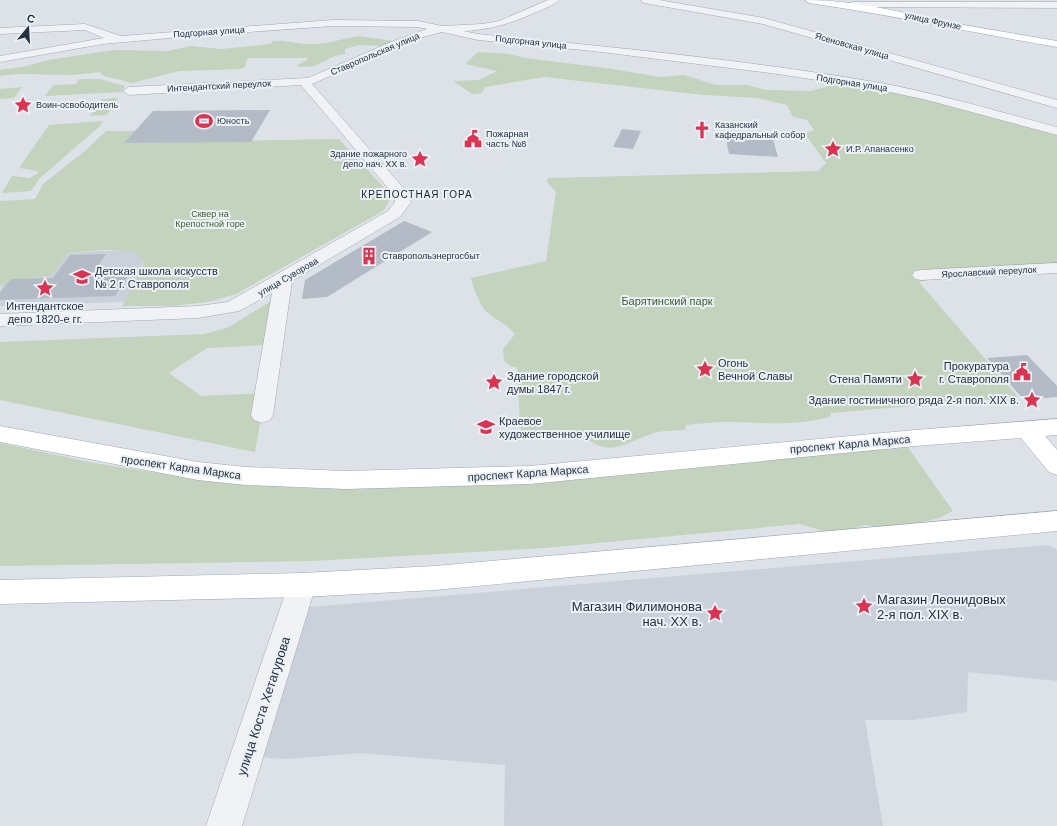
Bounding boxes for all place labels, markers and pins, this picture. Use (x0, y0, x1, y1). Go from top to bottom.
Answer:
place icon: Воин-освободитель (13, 95, 33, 115)
place label: Воин-освободитель (36, 100, 118, 110)
sports icon: Юность (194, 111, 214, 131)
place label: Юность (217, 116, 250, 126)
church icon: Казанский кафедральный собор (692, 120, 712, 140)
place label: Казанский кафедральный собор (715, 120, 805, 140)
public building icon: Пожарная часть №8 (463, 129, 483, 149)
place label: Пожарная часть №8 (486, 129, 528, 149)
place icon: И.Р. Апанасенко (823, 139, 843, 159)
place label: И.Р. Апанасенко (846, 144, 914, 154)
place label: Здание пожарного депо нач. ХХ в. (330, 149, 407, 169)
place icon: Здание пожарного депо нач. ХХ в. (410, 149, 430, 169)
building icon: Ставропольэнергосбыт (359, 246, 379, 266)
place label: Ставропольэнергосбыт (382, 251, 480, 261)
place label: Детская школа искусств № 2 г. Ставрополя (95, 265, 218, 290)
school or university icon: Детская школа искусств № 2 г. Ставрополя (72, 267, 92, 287)
place icon: Интендантское депо 1820-е гг. (35, 278, 55, 298)
place label: Интендантское депо 1820-е гг. (6, 300, 84, 325)
place label: Огонь Вечной Славы (718, 357, 793, 382)
place icon: Огонь Вечной Славы (695, 359, 715, 379)
place label: Прокуратура г. Ставрополя (939, 360, 1010, 385)
public building icon: Прокуратура г. Ставрополя (1012, 362, 1032, 382)
place icon: Стена Памяти (905, 369, 925, 389)
place label: Здание городской думы 1847 г. (507, 370, 599, 395)
place icon: Здание городской думы 1847 г. (484, 372, 504, 392)
place label: Стена Памяти (829, 373, 902, 385)
place icon: Здание гостиничного ряда 2-я пол. XIX в. (1022, 390, 1042, 410)
place label: Здание гостиничного ряда 2-я пол. XIX в. (808, 394, 1019, 406)
place label: Краевое художественное училище (499, 415, 630, 440)
school or university icon: Краевое художественное училище (476, 417, 496, 437)
place label: Магазин Леонидовых 2-я пол. XIX в. (877, 592, 1006, 622)
place icon: Магазин Леонидовых 2-я пол. XIX в. (854, 596, 874, 616)
place label: Магазин Филимонова нач. ХХ в. (572, 599, 703, 629)
place icon: Магазин Филимонова нач. ХХ в. (705, 603, 725, 623)

